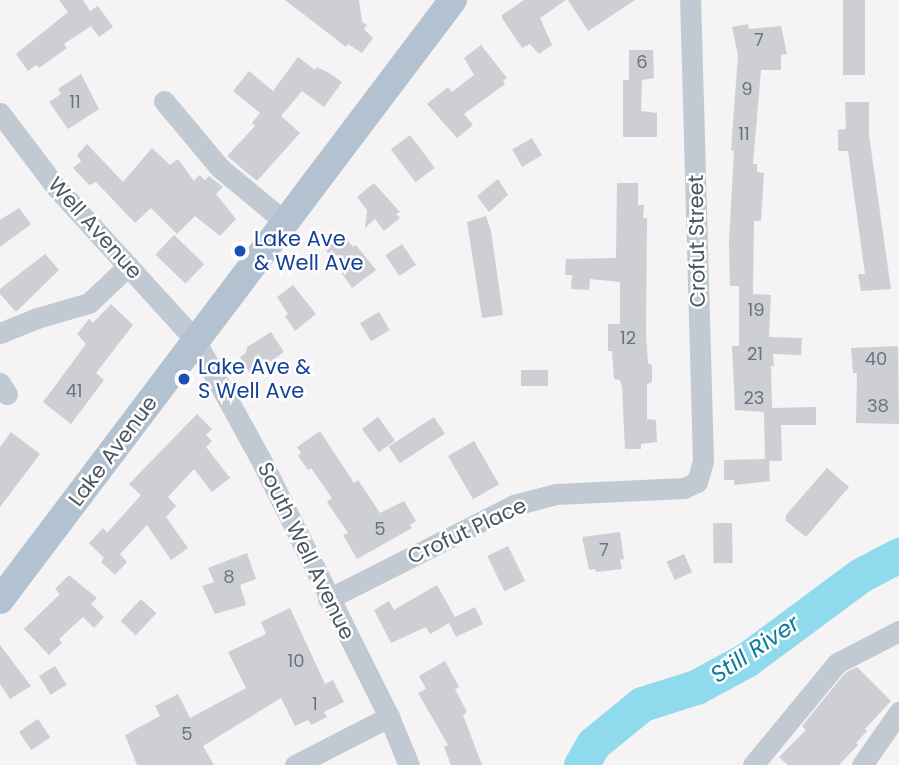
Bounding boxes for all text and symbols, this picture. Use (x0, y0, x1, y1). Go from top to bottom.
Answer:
house number: 7 (754, 29, 764, 51)
house number: 6 (636, 51, 648, 73)
house number: 9 (741, 78, 753, 100)
house number: 11 (69, 91, 81, 113)
house number: 11 (738, 123, 750, 145)
street label: Well Avenue (43, 172, 147, 284)
street label: Crofut Street (683, 175, 711, 307)
place label: Lake Ave & Well Ave (254, 226, 364, 276)
marker: Lake Ave & Well Ave (232, 243, 248, 259)
house number: 19 (747, 299, 765, 321)
house number: 12 (620, 327, 636, 349)
house number: 21 (747, 343, 763, 365)
house number: 40 (865, 348, 887, 370)
place label: Lake Ave & S Well Ave (198, 354, 311, 404)
marker: Lake Ave & S Well Ave (176, 371, 192, 387)
house number: 41 (65, 380, 83, 402)
house number: 23 (744, 387, 764, 409)
street label: Lake Avenue (63, 391, 163, 511)
house number: 38 (867, 395, 889, 417)
street label: South Well Avenue (252, 458, 360, 644)
street label: Crofut Place (404, 492, 530, 570)
house number: 5 (374, 518, 386, 540)
house number: 7 (599, 539, 609, 561)
house number: 8 (223, 566, 235, 588)
water label: Still River (705, 609, 805, 689)
house number: 10 (287, 650, 305, 672)
house number: 1 (312, 693, 318, 715)
house number: 5 (181, 723, 193, 745)

